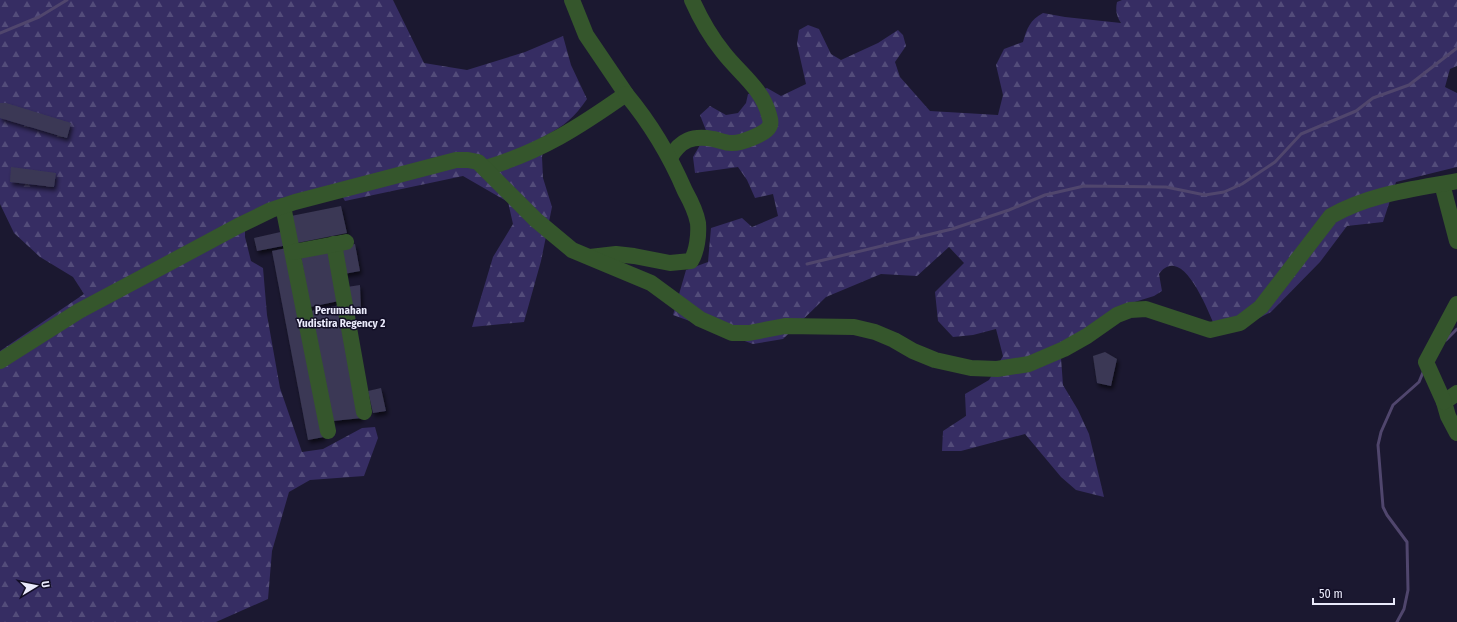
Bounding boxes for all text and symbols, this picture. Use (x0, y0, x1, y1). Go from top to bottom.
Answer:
district label: Perumahan Yudistira Regency 2 (296, 304, 385, 330)
north arrow (16, 566, 56, 606)
text: U (38, 580, 52, 589)
scale bar (1313, 580, 1394, 606)
text: 50 m (1319, 587, 1343, 601)

